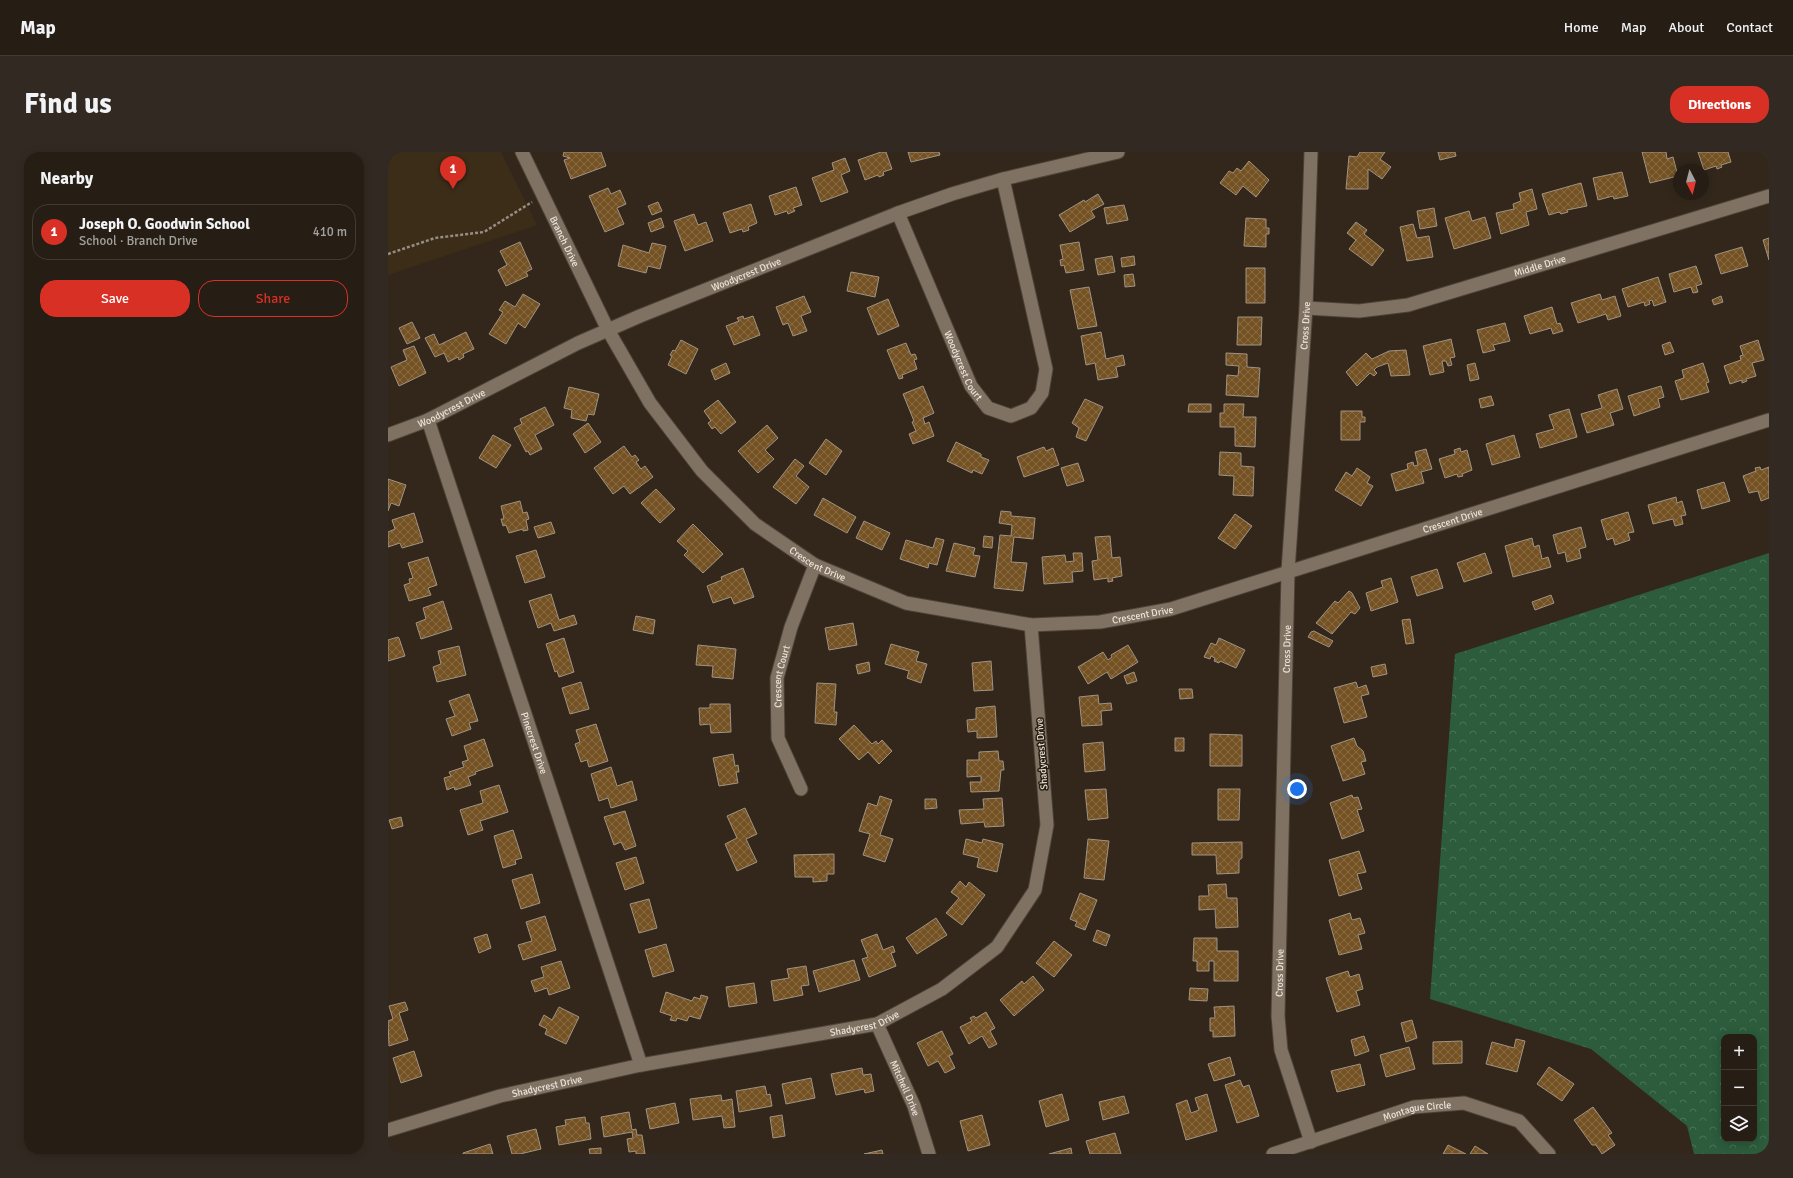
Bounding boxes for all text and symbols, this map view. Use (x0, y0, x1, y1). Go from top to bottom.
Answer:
text: Map (20, 16, 56, 40)
text: Home (1564, 19, 1599, 36)
text: Map (1621, 19, 1646, 36)
text: About (1668, 19, 1704, 36)
text: Contact (1726, 19, 1773, 36)
button: Directions (1670, 86, 1769, 123)
text: Find us (24, 87, 112, 121)
pin: 1 (440, 156, 466, 189)
north arrow (1673, 164, 1709, 200)
text: Nearby (40, 168, 93, 189)
street label: Branch Drive (547, 214, 581, 269)
text: Joseph O. Goodwin School (79, 215, 250, 233)
text: 1 (50, 224, 58, 240)
text: 410 m (313, 224, 347, 240)
text: School · Branch Drive (79, 233, 198, 249)
street label: Middle Drive (1512, 253, 1567, 280)
street label: Woodycrest Drive (710, 255, 783, 294)
button: Save (40, 280, 190, 317)
button: Share (198, 280, 348, 317)
street label: Cross Drive (1298, 301, 1313, 350)
street label: Woodycrest Court (941, 329, 985, 403)
street label: Woodycrest Drive (416, 387, 488, 430)
street label: Crescent Drive (1421, 506, 1484, 536)
street label: Crescent Drive (787, 544, 847, 584)
street label: Crescent Drive (1111, 604, 1174, 627)
street label: Cross Drive (1281, 625, 1294, 673)
street label: Crescent Court (772, 643, 793, 708)
street label: Pinecrest Drive (518, 711, 549, 776)
street label: Shadycrest Drive (1034, 718, 1050, 790)
your location (1287, 779, 1307, 799)
street label: Cross Drive (1273, 949, 1287, 997)
street label: Shadycrest Drive (829, 1008, 901, 1039)
map controls (1721, 1034, 1757, 1142)
button: + (1721, 1034, 1757, 1070)
street label: Mitchell Drive (887, 1059, 922, 1118)
button: − (1721, 1070, 1757, 1106)
street label: Shadycrest Drive (511, 1073, 583, 1100)
street label: Montague Circle (1381, 1099, 1452, 1124)
button: layers (1721, 1106, 1757, 1142)

